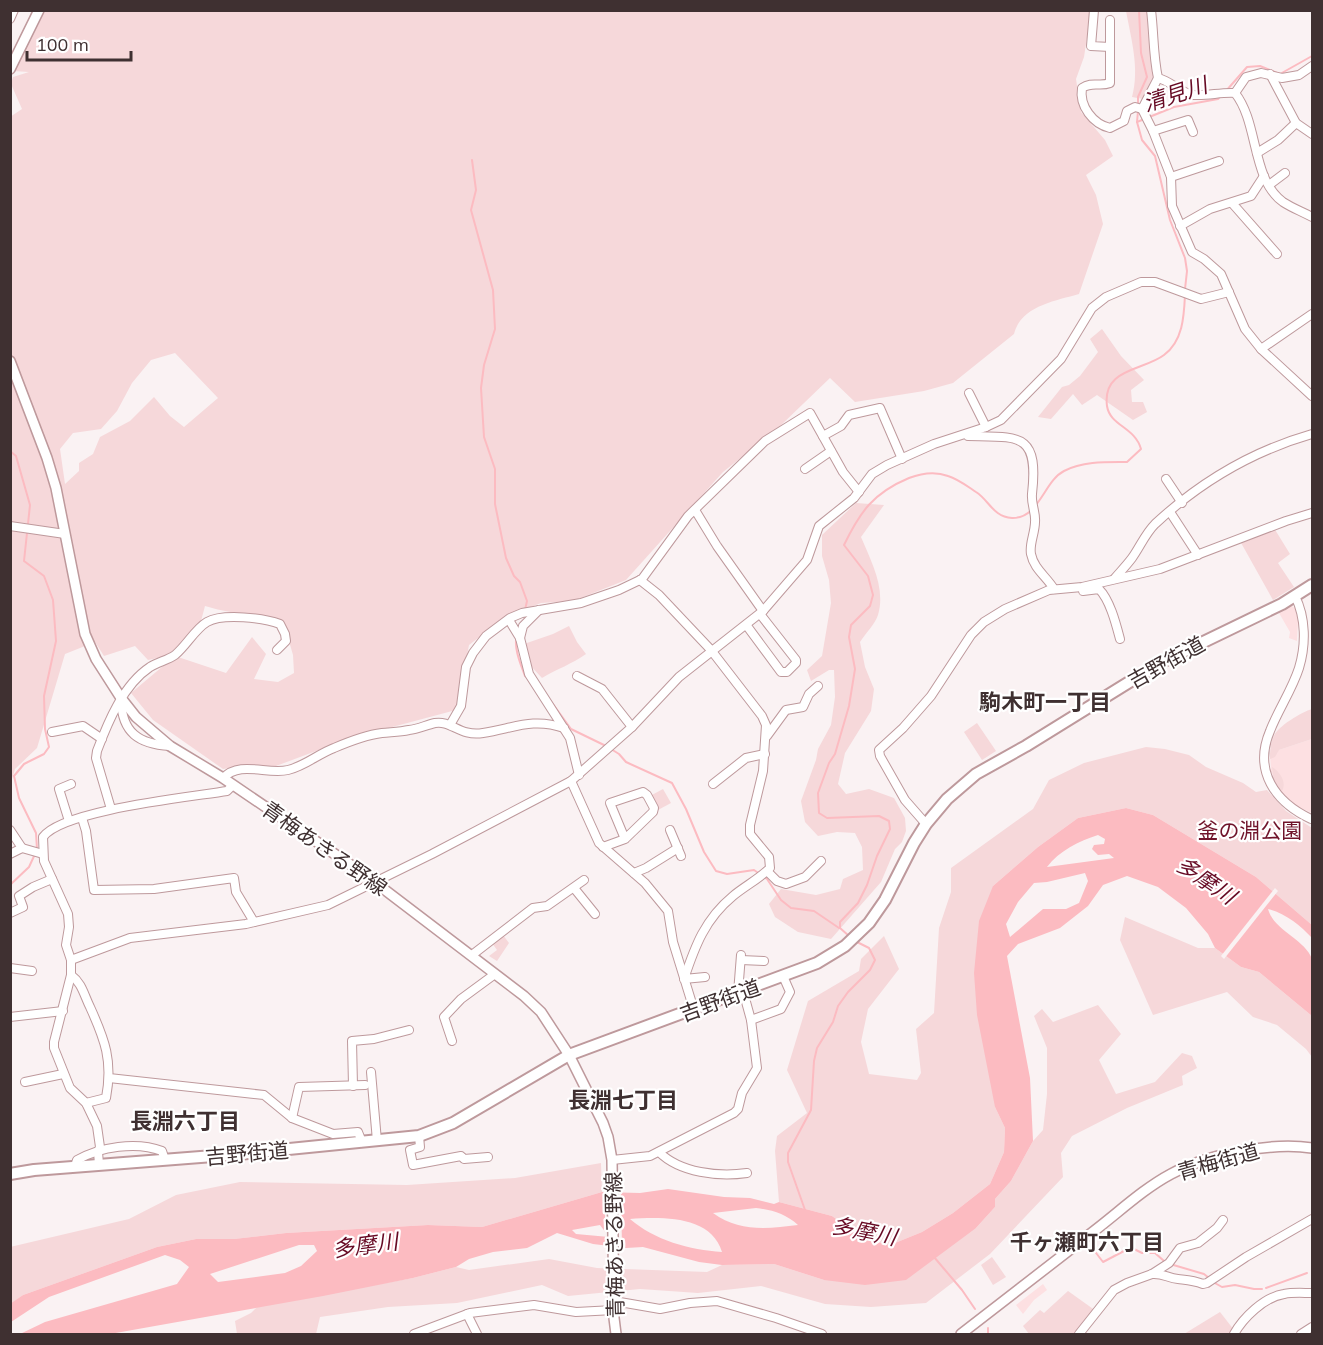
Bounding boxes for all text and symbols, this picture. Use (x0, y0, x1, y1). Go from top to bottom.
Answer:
scale bar (27, 24, 130, 62)
text: 100 m (36, 33, 89, 56)
water label: 清見川 (1139, 70, 1213, 118)
street label: 吉野街道 (1123, 630, 1209, 694)
district label: 駒木町一丁目 (979, 688, 1111, 716)
street label: 青梅あきる野線 (258, 795, 392, 901)
park label: 釜の淵公園 (1198, 817, 1303, 843)
water label: 多摩川 (1171, 850, 1243, 911)
street label: 吉野街道 (676, 973, 764, 1027)
district label: 長淵七丁目 (568, 1086, 678, 1114)
district label: 長淵六丁目 (130, 1107, 240, 1135)
street label: 吉野街道 (204, 1136, 290, 1170)
street label: 青梅街道 (1174, 1137, 1262, 1185)
street label: 青梅あきる野線 (600, 1171, 628, 1319)
water label: 多摩川 (829, 1211, 901, 1251)
water label: 多摩川 (331, 1227, 401, 1263)
district label: 千ヶ瀬町六丁目 (1010, 1228, 1164, 1256)

